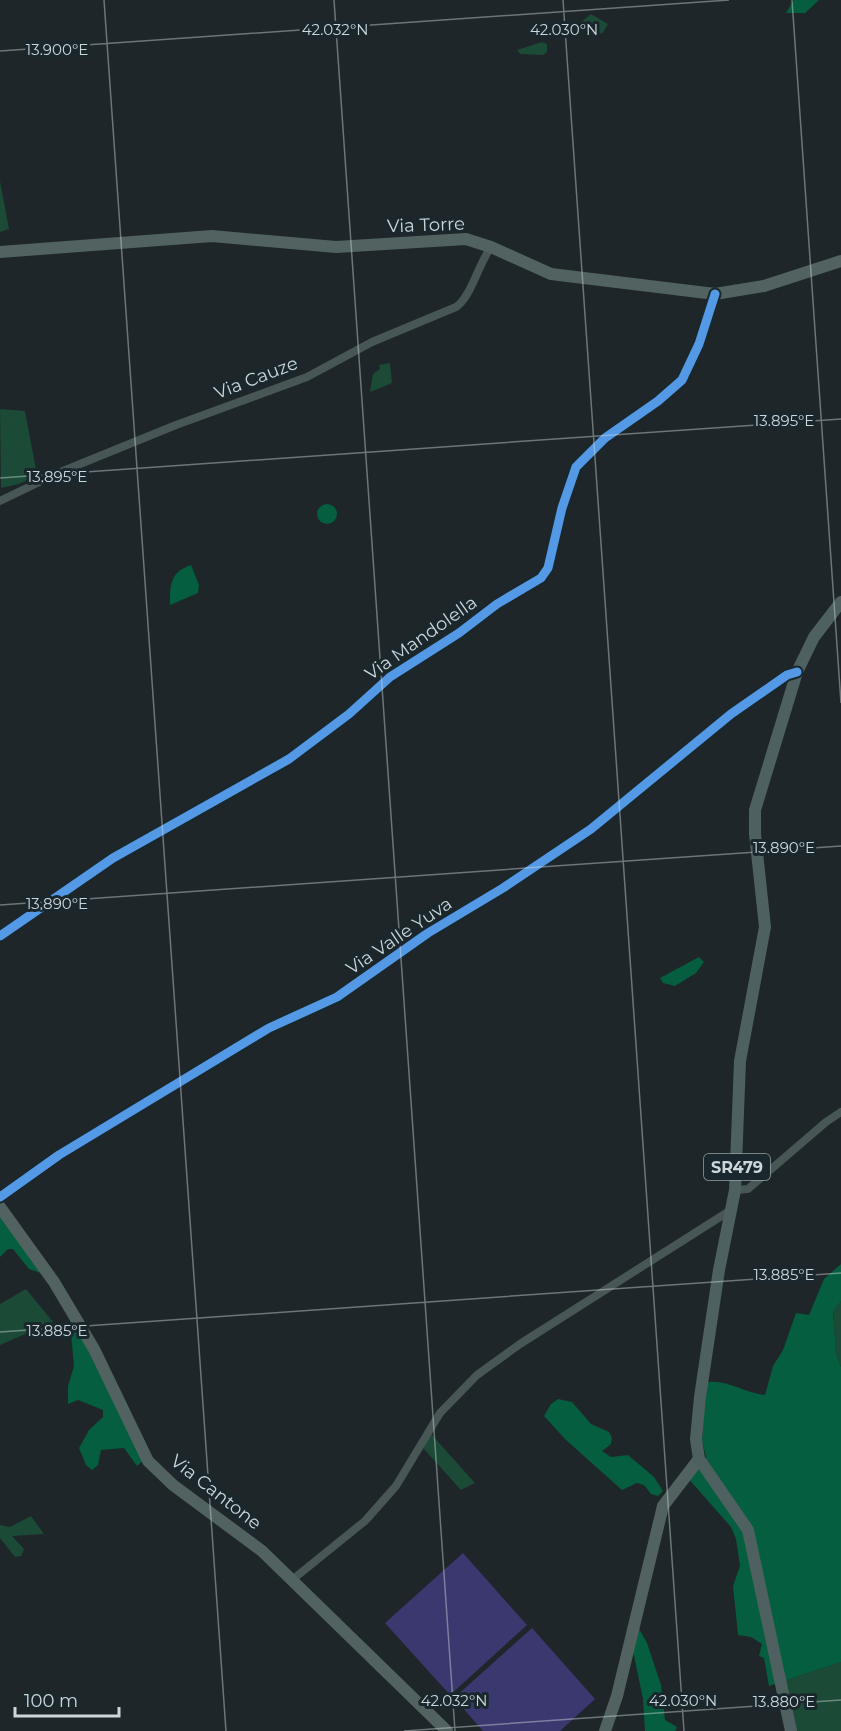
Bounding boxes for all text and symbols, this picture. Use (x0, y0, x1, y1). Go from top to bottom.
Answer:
text: 42.032°N (302, 20, 368, 39)
text: 42.030°N (530, 20, 598, 39)
text: 13.900°E (26, 40, 88, 59)
street label: Via Torre (387, 213, 465, 237)
street label: Via Cauze (211, 352, 301, 404)
text: 13.895°E (754, 411, 814, 430)
text: 13.895°E (27, 467, 87, 486)
street label: Via Mandolella (361, 591, 481, 685)
text: 13.890°E (753, 838, 815, 857)
street label: Via Valle Yuva (342, 893, 456, 979)
text: 13.890°E (26, 894, 88, 913)
road number: SR479 (704, 1154, 770, 1180)
text: 13.885°E (754, 1265, 814, 1284)
text: 13.885°E (27, 1321, 87, 1340)
street label: Via Cantone (166, 1450, 266, 1534)
scale bar (15, 1680, 118, 1718)
text: 100 m (24, 1690, 78, 1712)
text: 42.032°N (421, 1691, 487, 1710)
text: 42.030°N (649, 1691, 717, 1710)
text: 13.880°E (753, 1692, 815, 1711)

